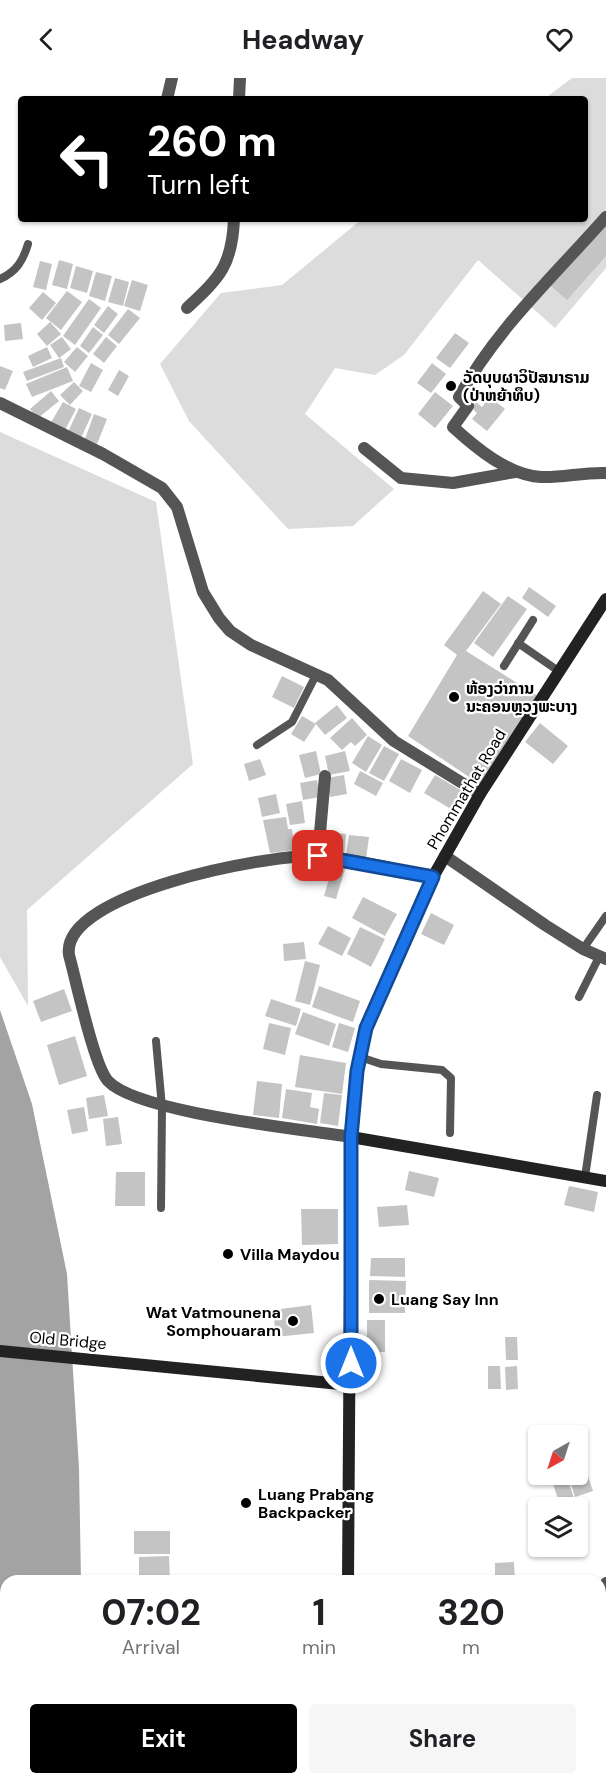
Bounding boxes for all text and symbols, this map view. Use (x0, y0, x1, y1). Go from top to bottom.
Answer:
text: Headway (242, 22, 364, 57)
icon: back (30, 23, 63, 56)
icon: heart (543, 23, 576, 56)
text: 260 m (147, 114, 277, 169)
icon: left (48, 120, 126, 198)
text: Turn left (147, 167, 250, 202)
place label: ວັດບຸບຜາວິປັສນາຣາມ (ປ່າຫຍ້າທຶບ) (463, 367, 589, 406)
marker: ວັດບຸບຜາວິປັສນາຣາມ (ປ່າຫຍ້າທຶບ) (444, 379, 458, 393)
place label: ຫ້ອງວ່າການ ນະຄອນຫຼວງພະບາງ (466, 678, 577, 717)
marker: ຫ້ອງວ່າການ ນະຄອນຫຼວງພະບາງ (447, 690, 461, 704)
street label: Phommathat Road (422, 725, 511, 853)
pin (292, 830, 343, 881)
icon: arrive (301, 839, 334, 872)
place label: Villa Maydou (240, 1244, 340, 1265)
marker: Villa Maydou (221, 1247, 235, 1261)
place label: Luang Say Inn (391, 1289, 499, 1310)
marker: Luang Say Inn (372, 1292, 386, 1306)
place label: Wat Vatmounena Somphouaram (146, 1302, 281, 1341)
marker: Wat Vatmounena Somphouaram (286, 1314, 300, 1328)
street label: Old Bridge (28, 1327, 107, 1354)
position arrow (319, 1331, 383, 1395)
north arrow (528, 1425, 588, 1485)
map controls (528, 1425, 588, 1557)
place label: Luang Prabang Backpacker (258, 1484, 374, 1523)
marker: Luang Prabang Backpacker (239, 1496, 253, 1510)
button: layers (528, 1497, 588, 1557)
text: 07:02 (101, 1589, 201, 1636)
text: 1 (312, 1589, 325, 1636)
text: 320 (437, 1589, 505, 1636)
text: Arrival (122, 1634, 180, 1660)
text: min (302, 1634, 336, 1660)
text: m (462, 1634, 480, 1660)
button: Exit (30, 1704, 297, 1773)
button: Share (309, 1704, 576, 1773)

